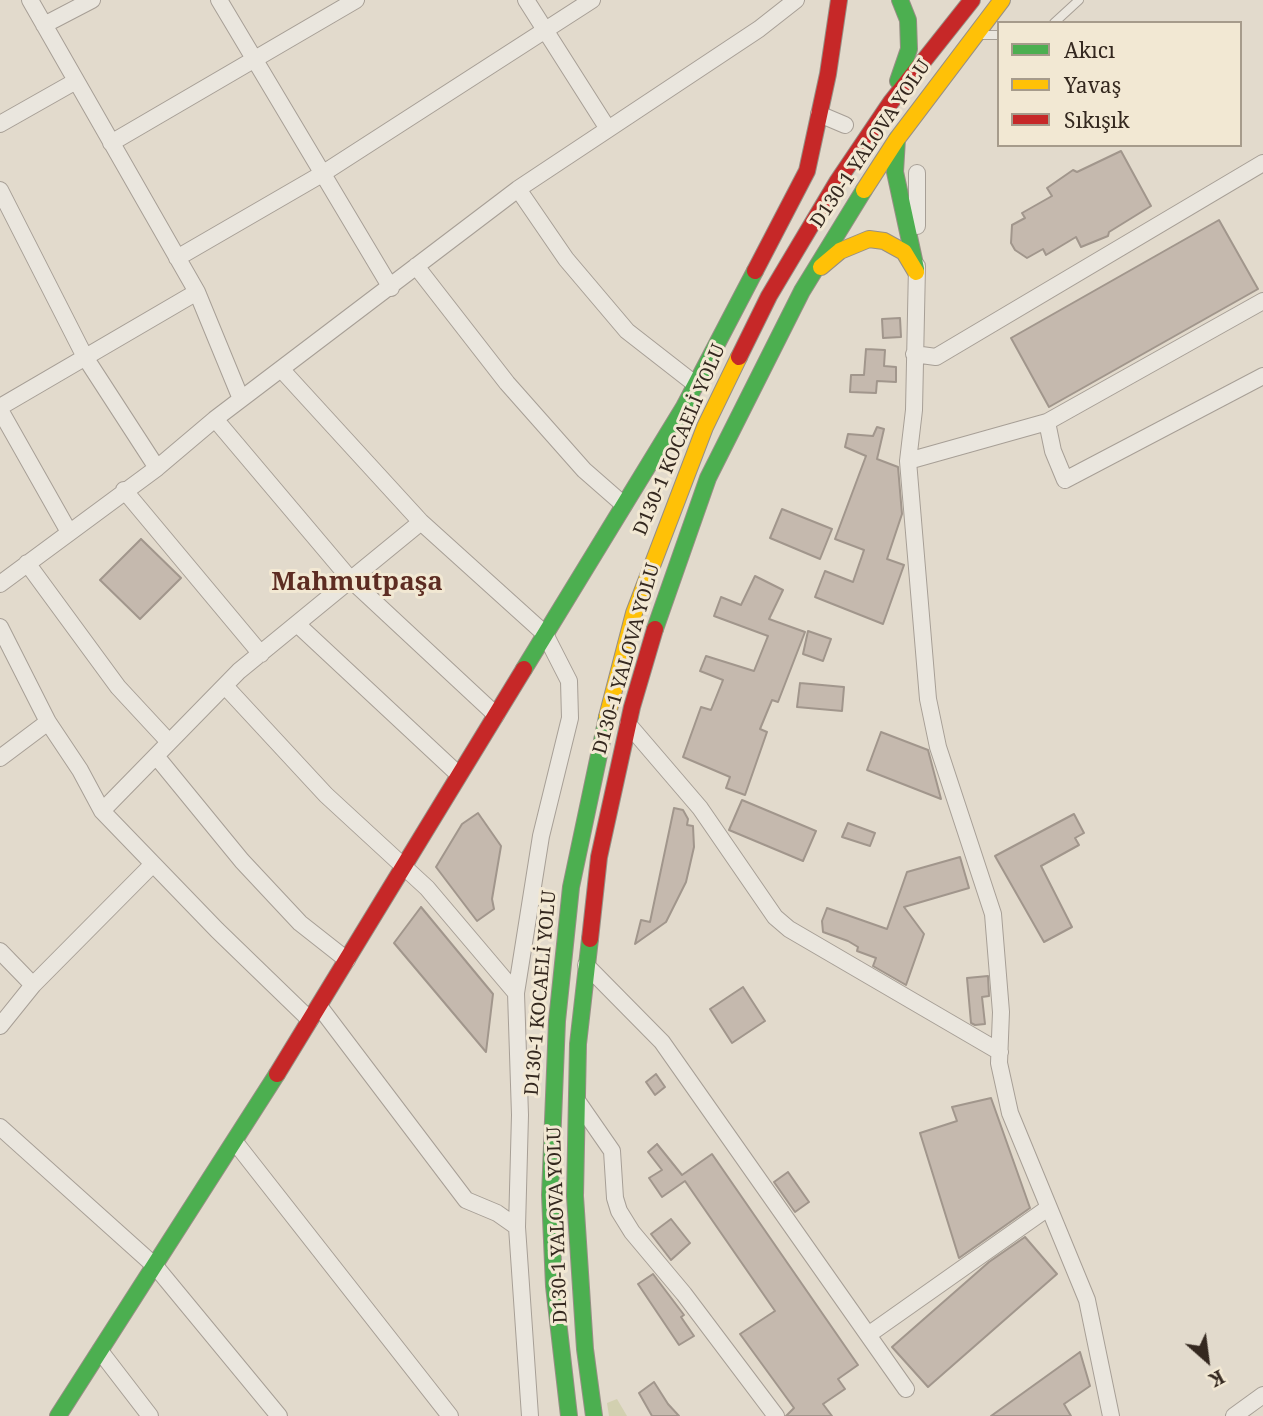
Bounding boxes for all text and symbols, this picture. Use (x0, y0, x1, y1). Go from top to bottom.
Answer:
legend (997, 21, 1242, 147)
text: Akıcı (1064, 36, 1115, 64)
street label: D130-1 YALOVA YOLU (806, 56, 936, 232)
text: Yavaş (1064, 71, 1121, 99)
text: Sıkışık (1064, 106, 1130, 134)
street label: D130-1 KOCAELİ YOLU (629, 341, 731, 539)
street label: D130-1 YALOVA YOLU (589, 561, 665, 757)
district label: Mahmutpaşa (271, 567, 443, 599)
street label: D130-1 KOCAELİ YOLU (521, 890, 561, 1096)
street label: D130-1 YALOVA YOLU (543, 1126, 573, 1324)
north arrow (1172, 1325, 1242, 1395)
text: K (1205, 1364, 1229, 1393)

